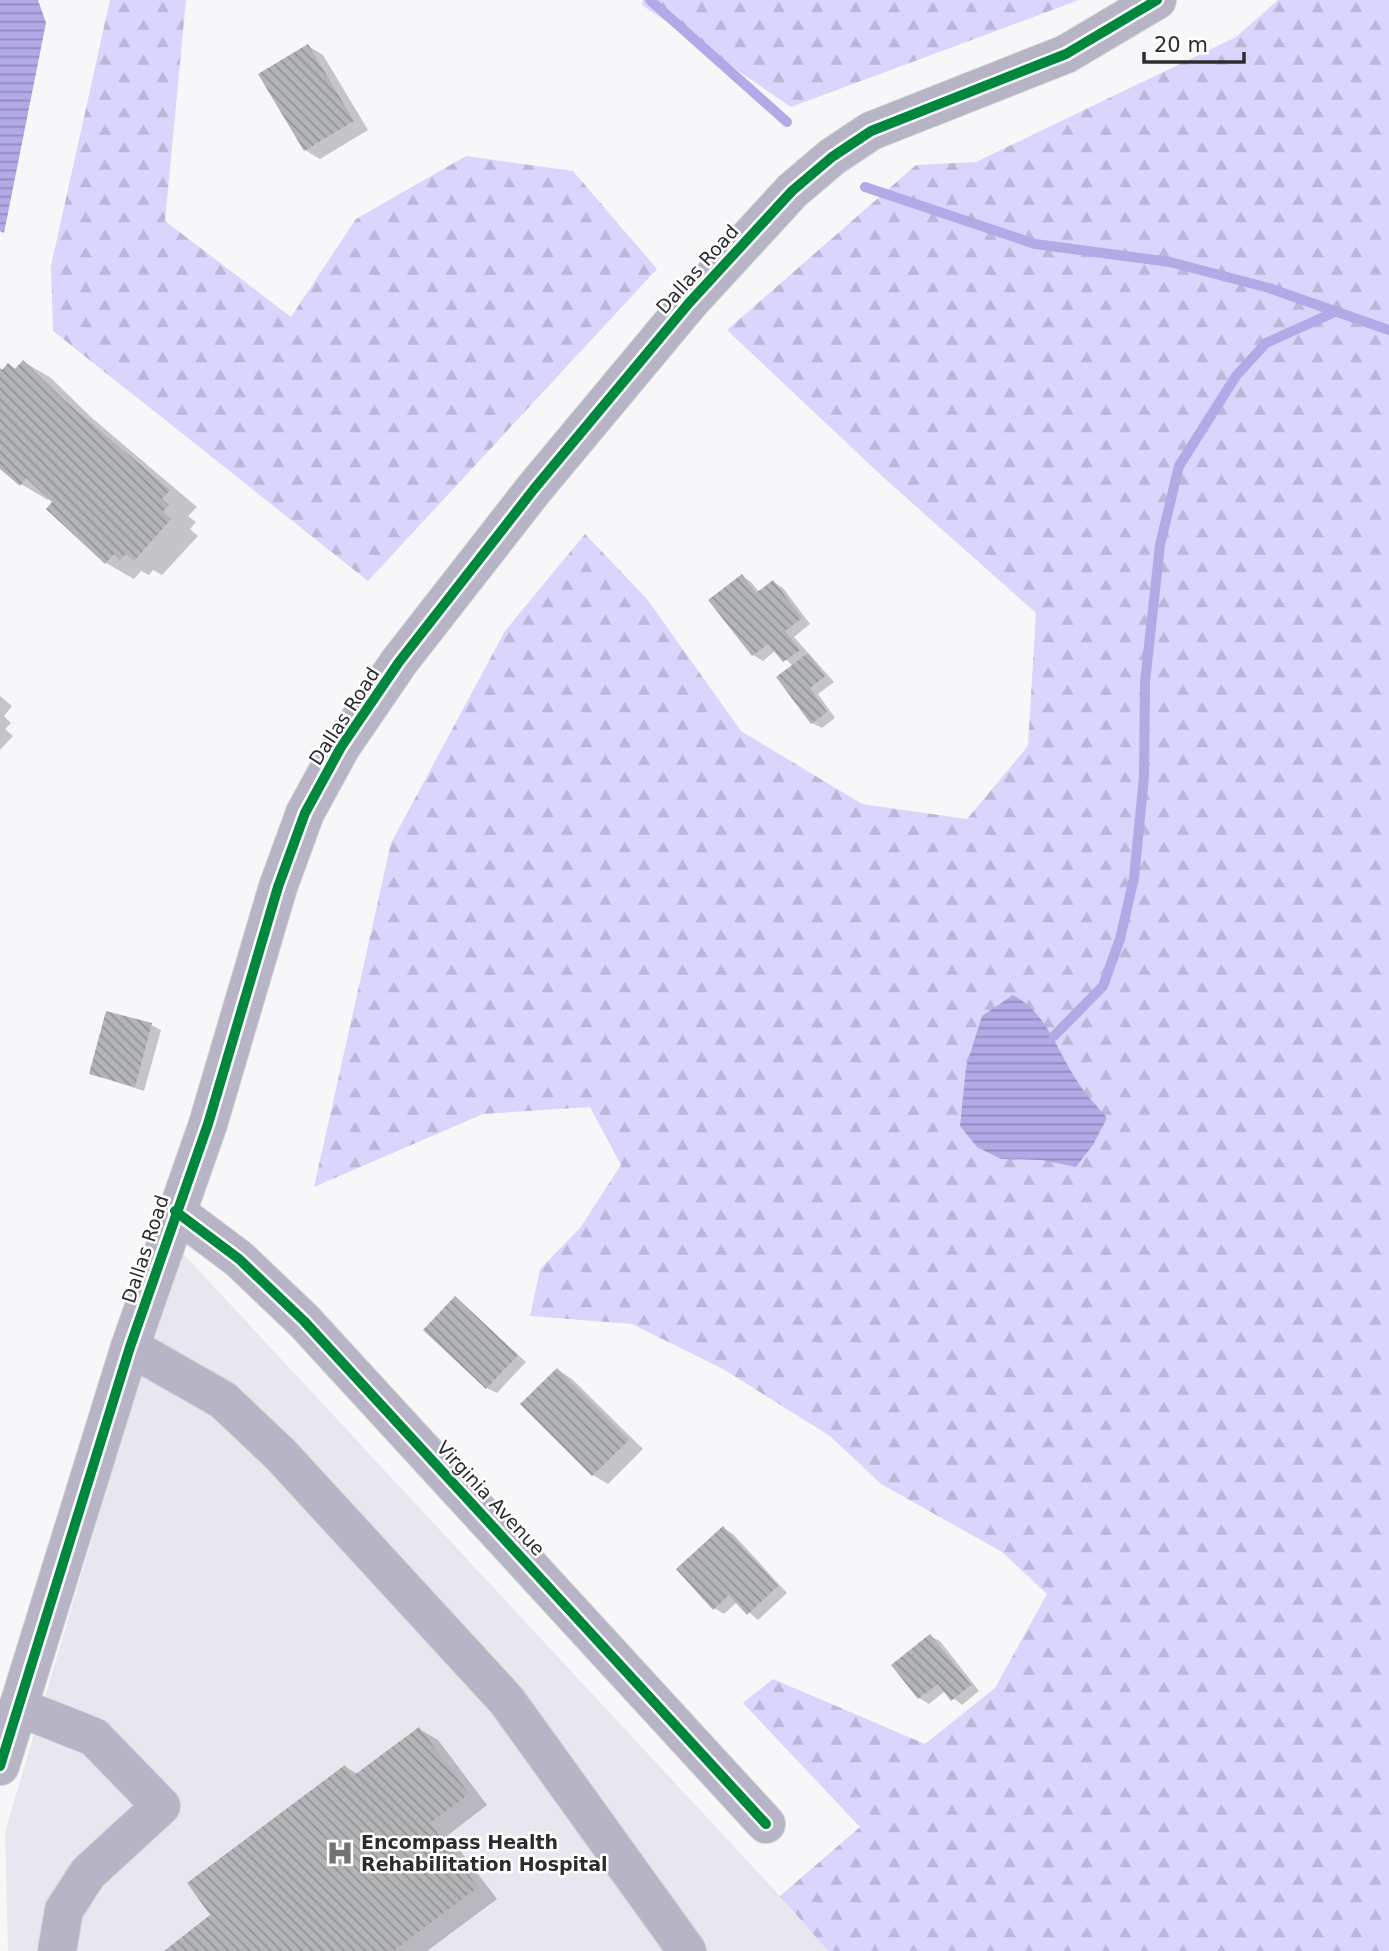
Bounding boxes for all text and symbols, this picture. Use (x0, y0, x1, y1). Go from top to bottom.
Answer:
scale bar (1144, 21, 1244, 65)
text: 20 m (1154, 33, 1208, 57)
street label: Dallas Road (651, 220, 743, 318)
street label: Dallas Road (304, 663, 384, 769)
street label: Dallas Road (117, 1192, 173, 1306)
street label: Virginia Avenue (432, 1436, 550, 1560)
place label: Encompass Health Rehabilitation Hospital (361, 1831, 608, 1875)
hospital icon: Encompass Health Rehabilitation Hospital (325, 1838, 355, 1868)

